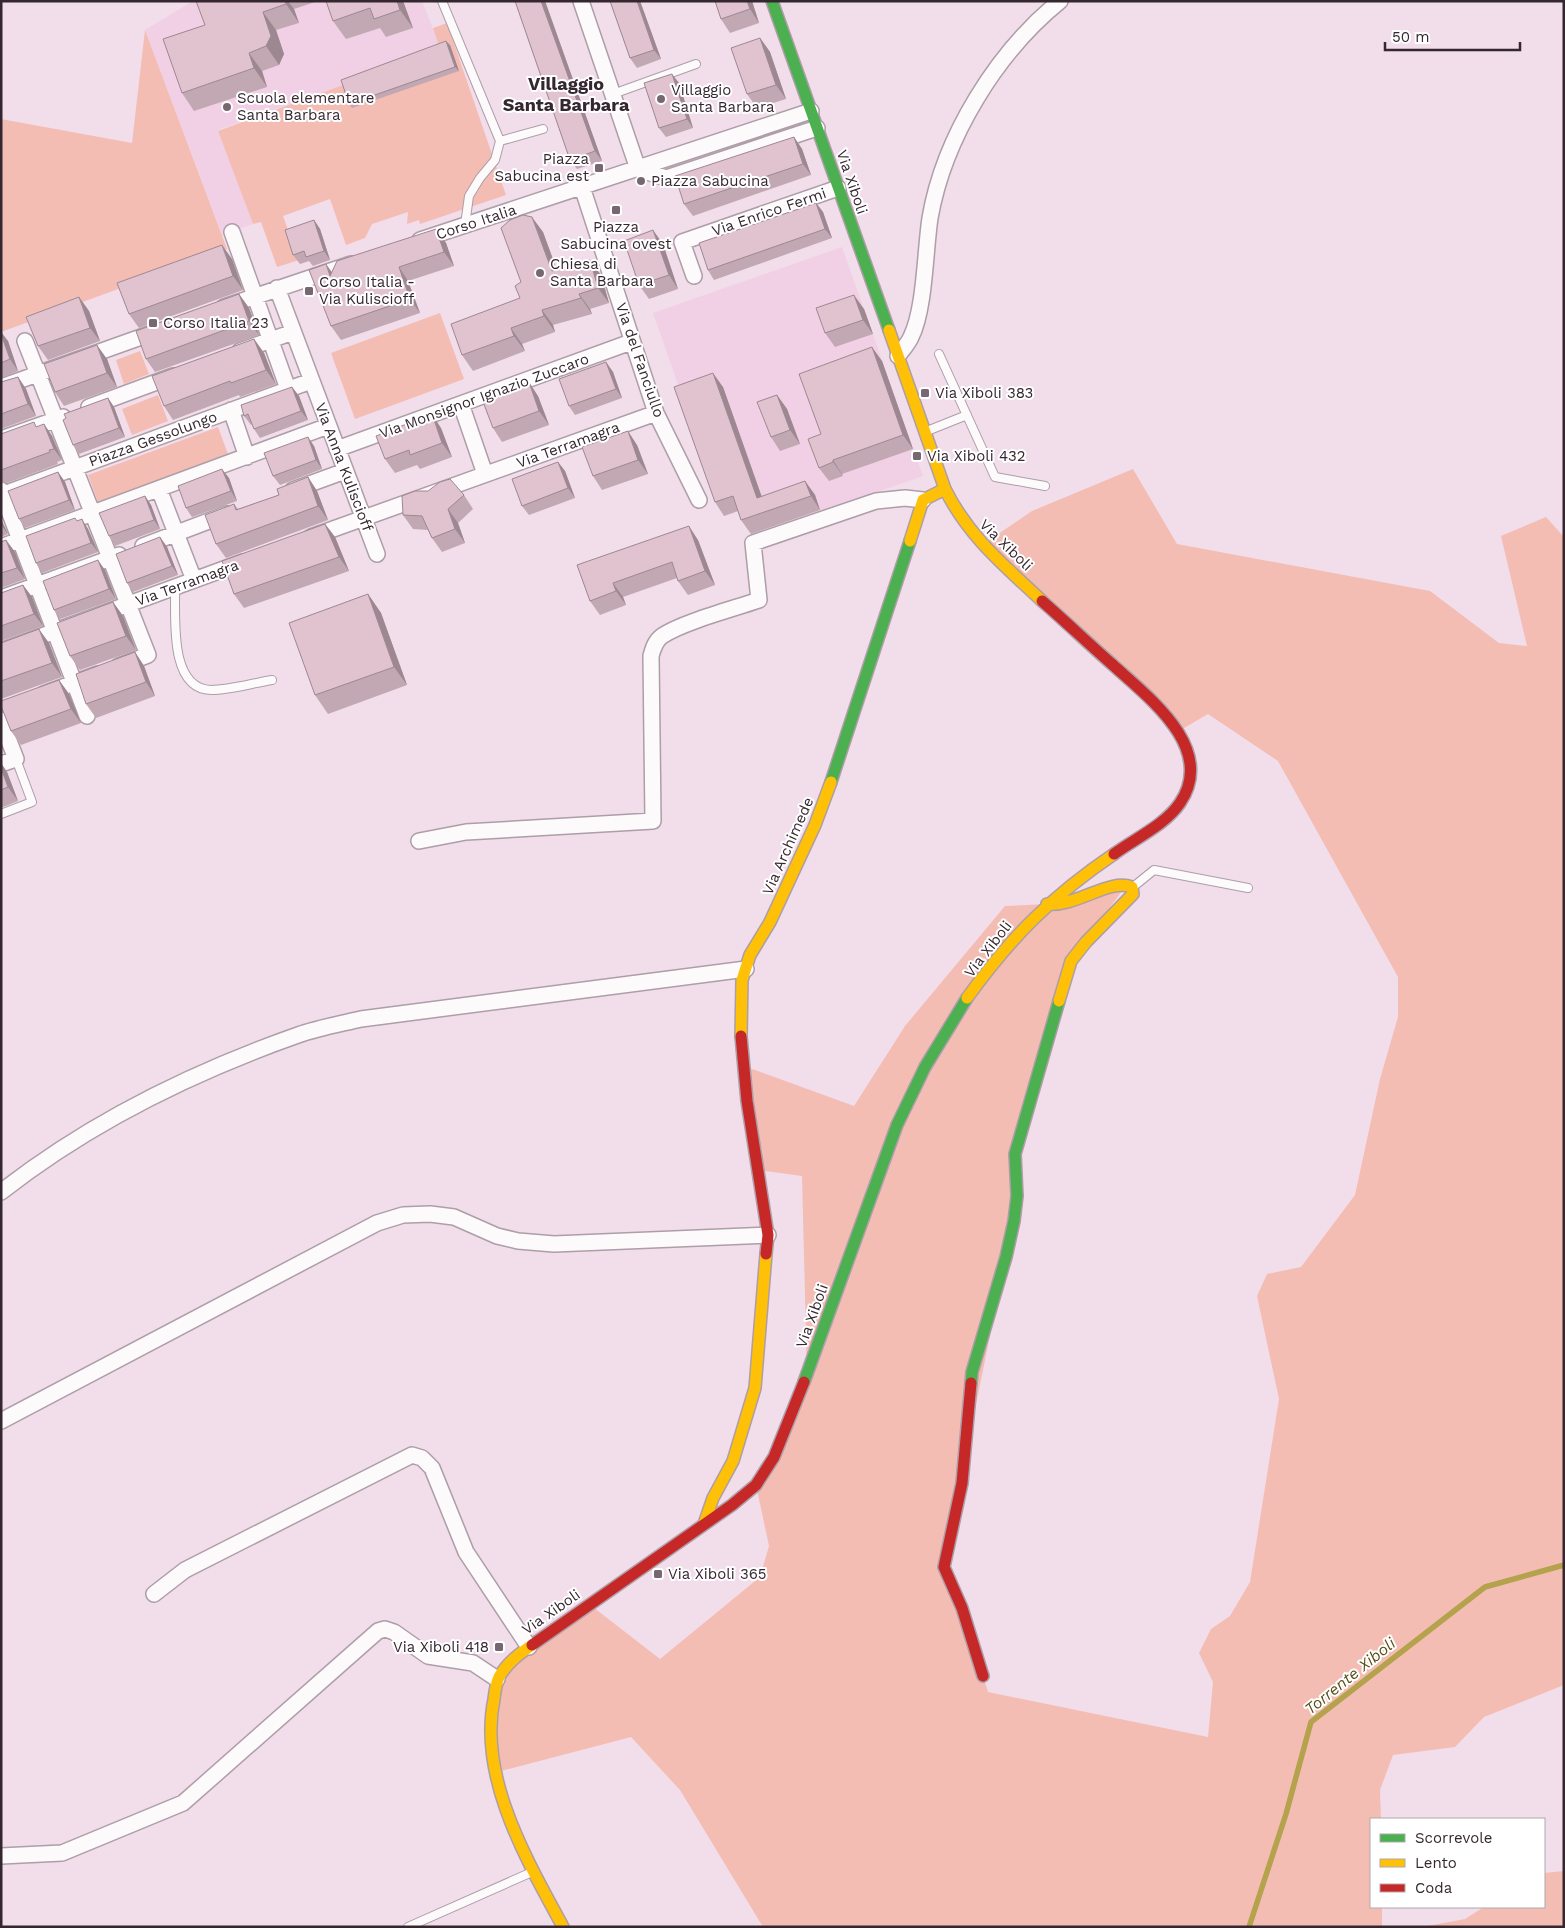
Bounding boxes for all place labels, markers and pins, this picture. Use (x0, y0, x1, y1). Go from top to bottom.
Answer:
place label: Villaggio Santa Barbara (671, 81, 775, 116)
place label: Scuola elementare Santa Barbara (237, 89, 374, 124)
marker: Villaggio Santa Barbara (655, 93, 667, 105)
marker: Scuola elementare Santa Barbara (221, 101, 233, 113)
place label: Piazza Sabucina est (495, 150, 590, 185)
marker: Piazza Sabucina est (593, 162, 605, 174)
place label: Piazza Sabucina (651, 172, 769, 190)
marker: Piazza Sabucina (635, 175, 647, 187)
marker: Piazza Sabucina ovest (610, 204, 622, 216)
place label: Piazza Sabucina ovest (560, 218, 672, 253)
place label: Chiesa di Santa Barbara (550, 255, 654, 290)
marker: Chiesa di Santa Barbara (534, 267, 546, 279)
place label: Corso Italia - Via Kuliscioff (319, 273, 415, 308)
marker: Corso Italia - Via Kuliscioff (303, 285, 315, 297)
place label: Corso Italia 23 (163, 314, 269, 332)
marker: Corso Italia 23 (147, 317, 159, 329)
place label: Via Xiboli 383 (935, 384, 1033, 402)
marker: Via Xiboli 383 (919, 387, 931, 399)
place label: Via Xiboli 432 (927, 447, 1026, 465)
marker: Via Xiboli 432 (911, 450, 923, 462)
place label: Via Xiboli 365 (668, 1565, 767, 1583)
marker: Via Xiboli 365 (652, 1568, 664, 1580)
place label: Via Xiboli 418 (393, 1638, 489, 1656)
marker: Via Xiboli 418 (493, 1641, 505, 1653)

